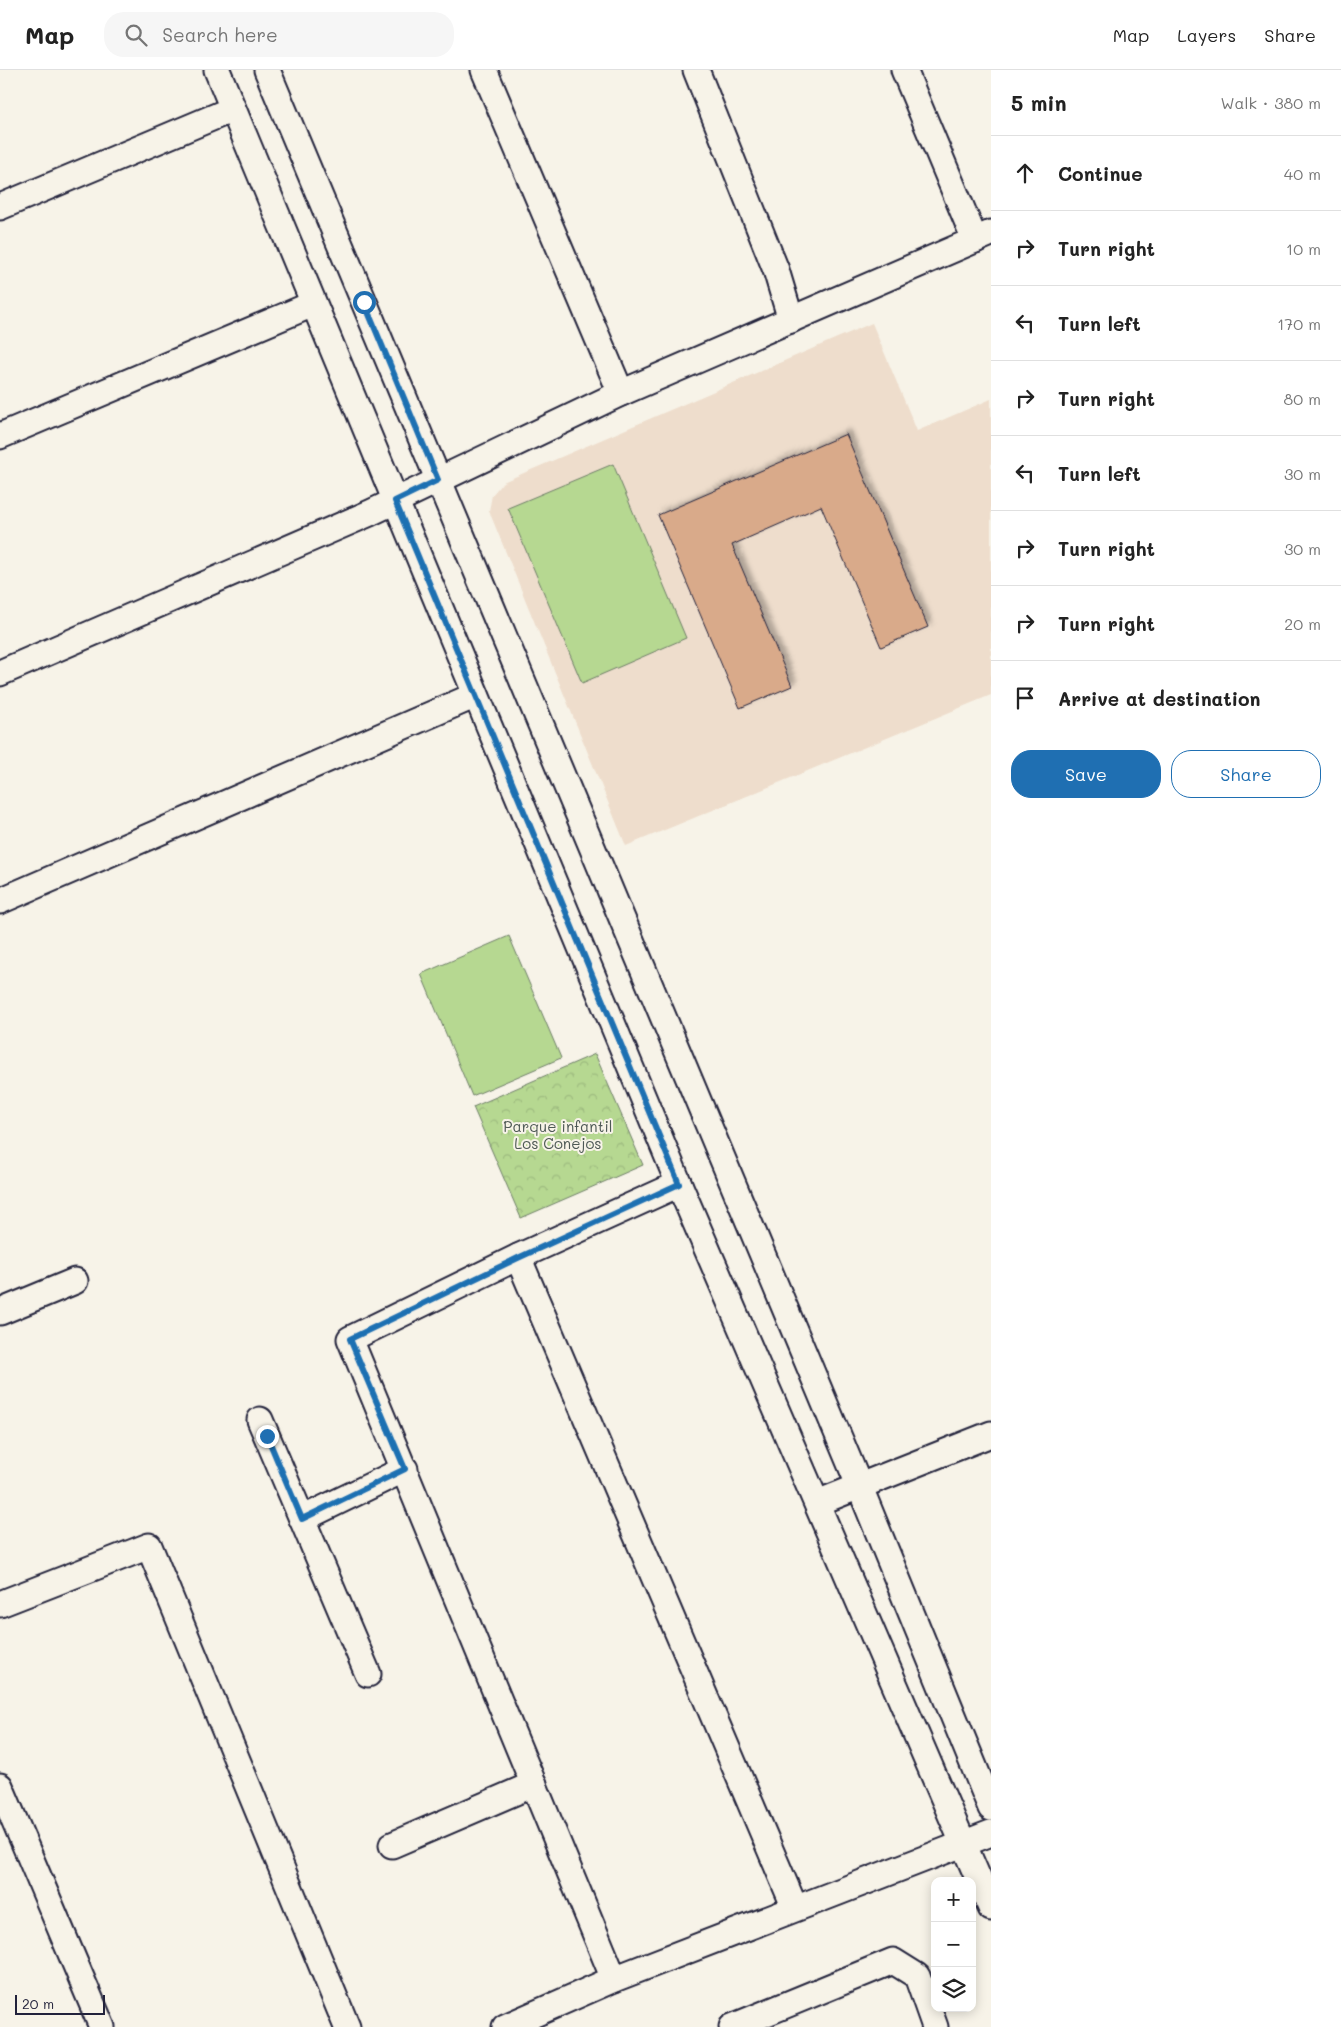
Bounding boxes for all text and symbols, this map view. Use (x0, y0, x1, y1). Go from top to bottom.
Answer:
search box (104, 12, 454, 57)
text: Map (25, 19, 74, 50)
icon: search (122, 21, 150, 49)
text: Search here (162, 22, 278, 47)
text: Map (1113, 23, 1149, 47)
text: Layers (1177, 23, 1236, 47)
text: Share (1264, 23, 1316, 47)
text: 5 min (1011, 89, 1067, 116)
text: Walk · 380 m (1220, 92, 1321, 113)
icon: ahead (1011, 159, 1039, 187)
text: Continue (1058, 161, 1143, 186)
text: 40 m (1284, 163, 1321, 184)
icon: right (1011, 234, 1039, 262)
text: Turn right (1058, 236, 1155, 261)
text: 10 m (1286, 238, 1321, 259)
route start (353, 291, 376, 314)
icon: left (1011, 309, 1039, 337)
text: Turn left (1058, 311, 1141, 336)
text: 170 m (1277, 313, 1321, 334)
icon: right (1011, 384, 1039, 412)
text: Turn right (1058, 386, 1155, 411)
text: 80 m (1284, 388, 1321, 409)
icon: left (1011, 459, 1039, 487)
text: Turn left (1058, 461, 1141, 486)
text: 30 m (1284, 463, 1321, 484)
icon: right (1011, 534, 1039, 562)
text: Turn right (1058, 536, 1155, 561)
text: 30 m (1284, 538, 1321, 559)
icon: right (1011, 609, 1039, 637)
text: Turn right (1058, 611, 1155, 636)
text: 20 m (1284, 613, 1321, 634)
icon: arrive (1011, 684, 1039, 712)
text: Arrive at destination (1058, 686, 1261, 711)
button: Save (1011, 750, 1161, 798)
button: Share (1171, 750, 1321, 798)
park label: Parque infantil Los Conejos (503, 1116, 613, 1153)
route end (256, 1425, 279, 1448)
map controls (931, 1877, 976, 2012)
button: + (931, 1877, 976, 1922)
button: − (931, 1922, 976, 1967)
button: layers (931, 1967, 976, 2012)
scale bar (15, 1992, 105, 2015)
text: 20 m (22, 1994, 54, 2013)

